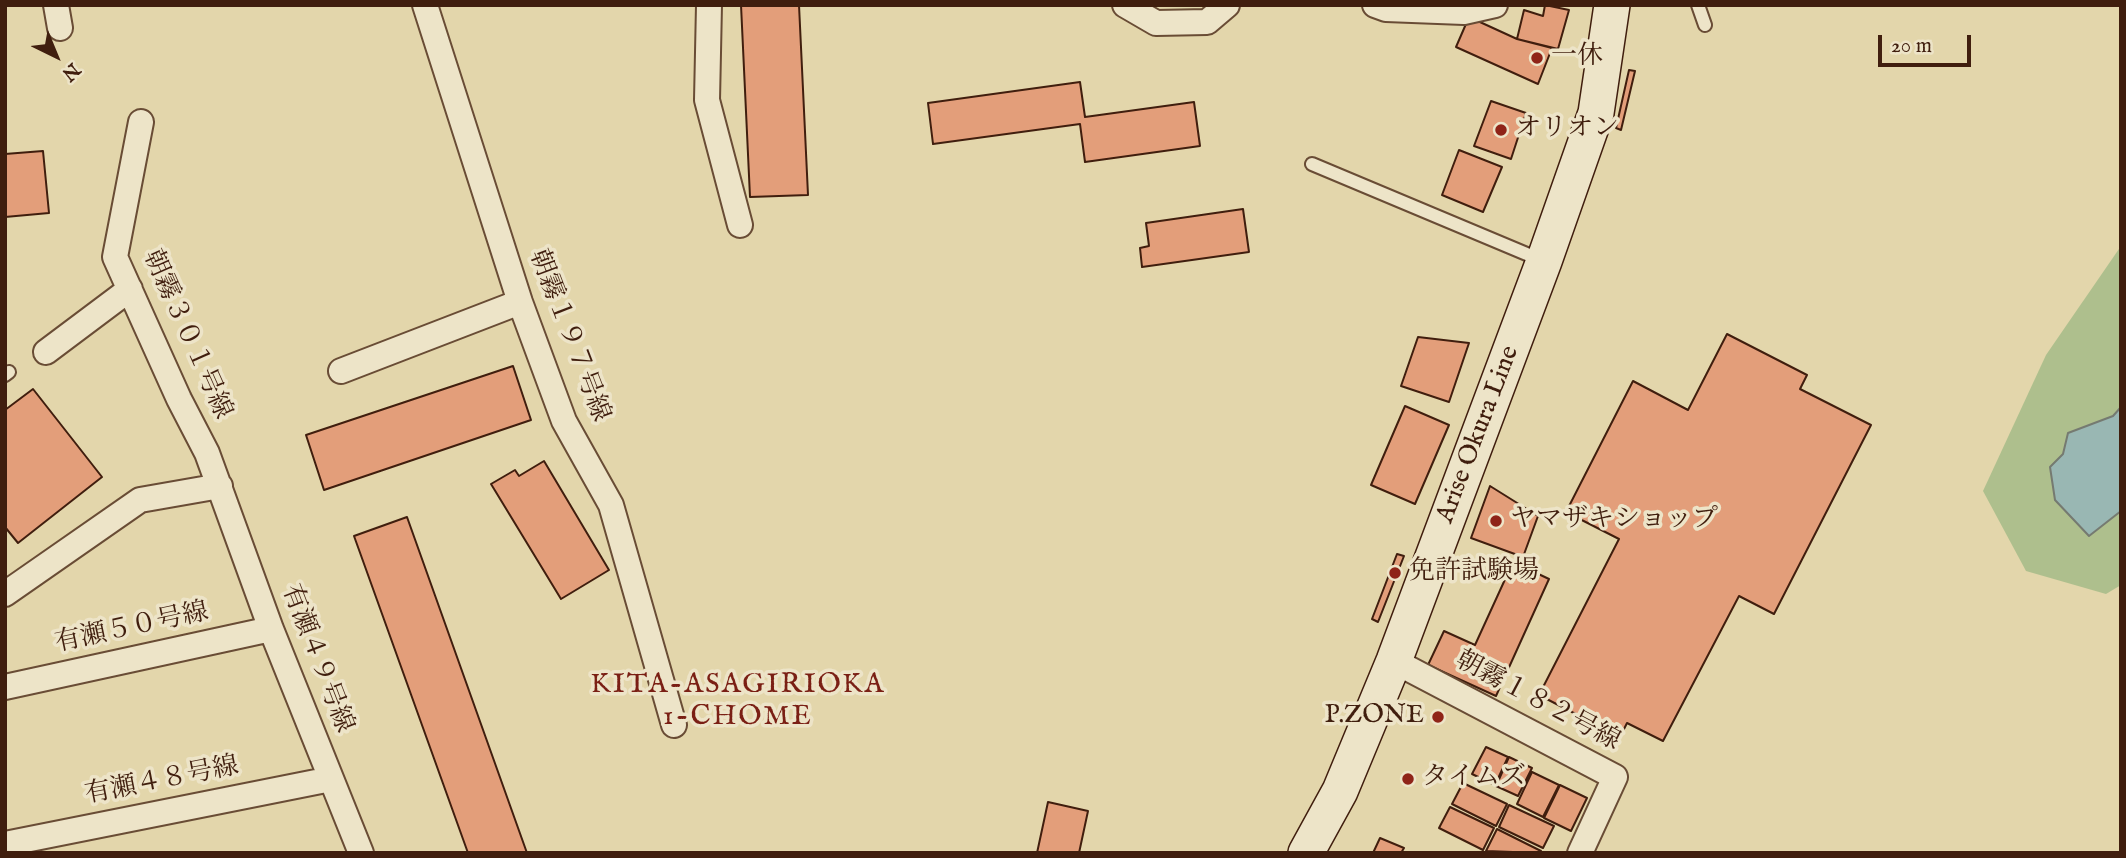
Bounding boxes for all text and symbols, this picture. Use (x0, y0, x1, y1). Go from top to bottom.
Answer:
north arrow (21, 21, 91, 91)
scale bar (1881, 21, 1974, 65)
text: 20 m (1891, 33, 1932, 60)
place label: 一休 (1551, 42, 1603, 74)
marker: 一休 (1529, 50, 1545, 66)
text: N (56, 57, 85, 86)
place label: オリオン (1515, 114, 1619, 146)
marker: オリオン (1493, 122, 1509, 138)
street label: 朝霧１９７号線 (521, 245, 615, 427)
street label: 朝霧３０１号線 (135, 246, 237, 424)
street label: Arise Okura Line (1431, 342, 1527, 528)
place label: ヤマザキショップ (1510, 505, 1718, 537)
marker: ヤマザキショップ (1488, 513, 1504, 529)
place label: 免許試験場 (1409, 557, 1539, 589)
marker: 免許試験場 (1387, 565, 1403, 581)
street label: 有瀬４９号線 (273, 581, 359, 737)
street label: 有瀬５０号線 (52, 598, 212, 660)
street label: 朝霧１８２号線 (1449, 646, 1625, 758)
district label: KITA-ASAGIRIOKA 1-CHOME (592, 669, 884, 735)
place label: P.ZONE (1325, 701, 1424, 733)
marker: P.ZONE (1430, 709, 1446, 725)
street label: 有瀬４８号線 (82, 752, 242, 812)
place label: タイムズ (1422, 763, 1526, 795)
marker: タイムズ (1400, 771, 1416, 787)

